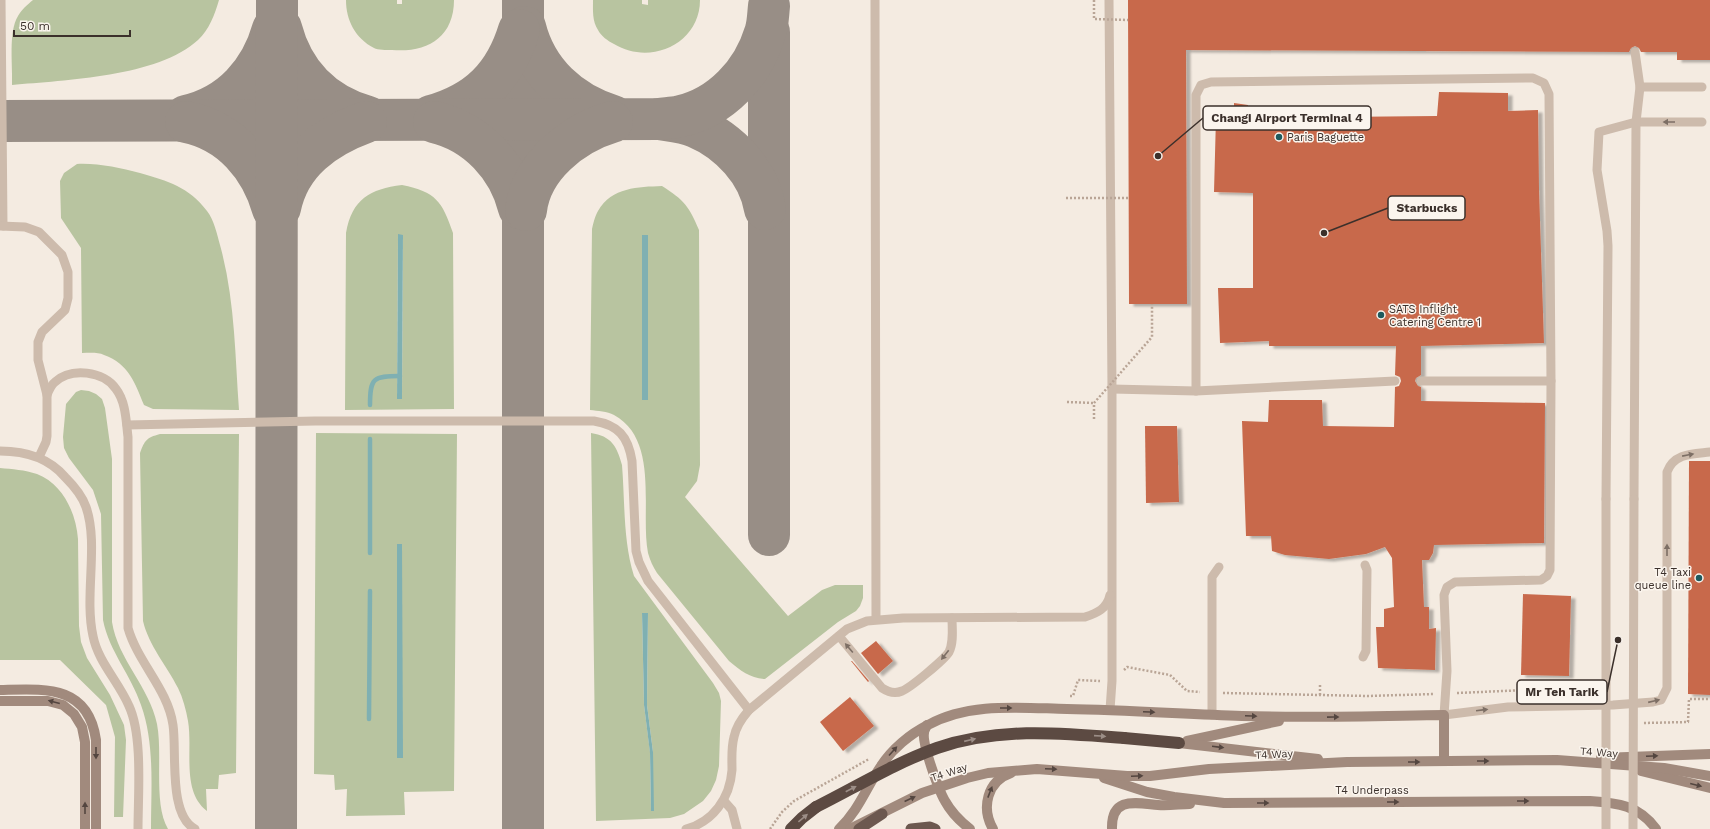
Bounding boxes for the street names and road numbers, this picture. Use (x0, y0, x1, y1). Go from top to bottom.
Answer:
street label: T4 Way (1580, 745, 1619, 760)
street label: T4 Way (1255, 747, 1294, 762)
street label: T4 Way (929, 760, 969, 785)
street label: T4 Underpass (1335, 784, 1409, 797)

